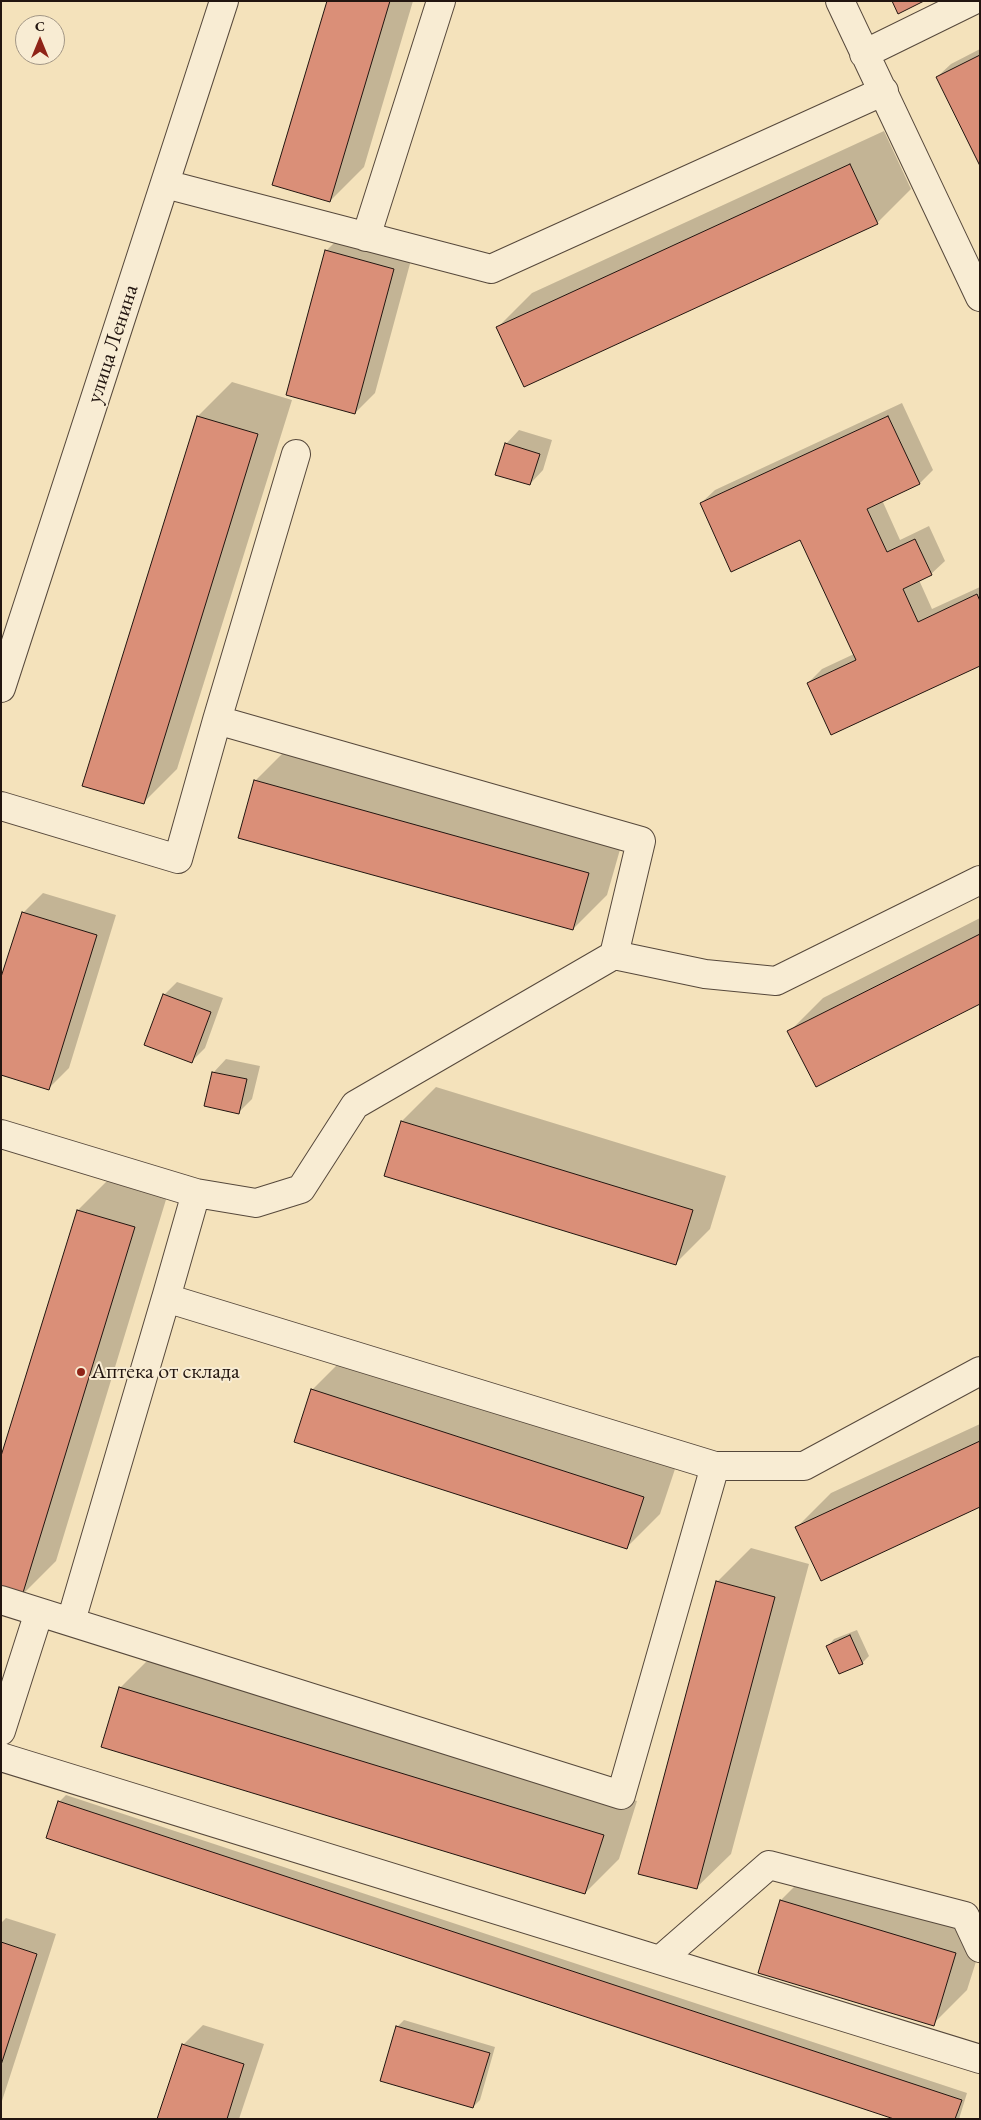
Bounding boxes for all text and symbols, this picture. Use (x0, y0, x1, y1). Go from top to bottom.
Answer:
north arrow (15, 15, 65, 65)
text: С (35, 17, 45, 35)
street label: улица Ленина (81, 281, 145, 407)
place label: Аптека от склада (91, 1359, 240, 1385)
marker: Аптека от склада (75, 1366, 87, 1378)

